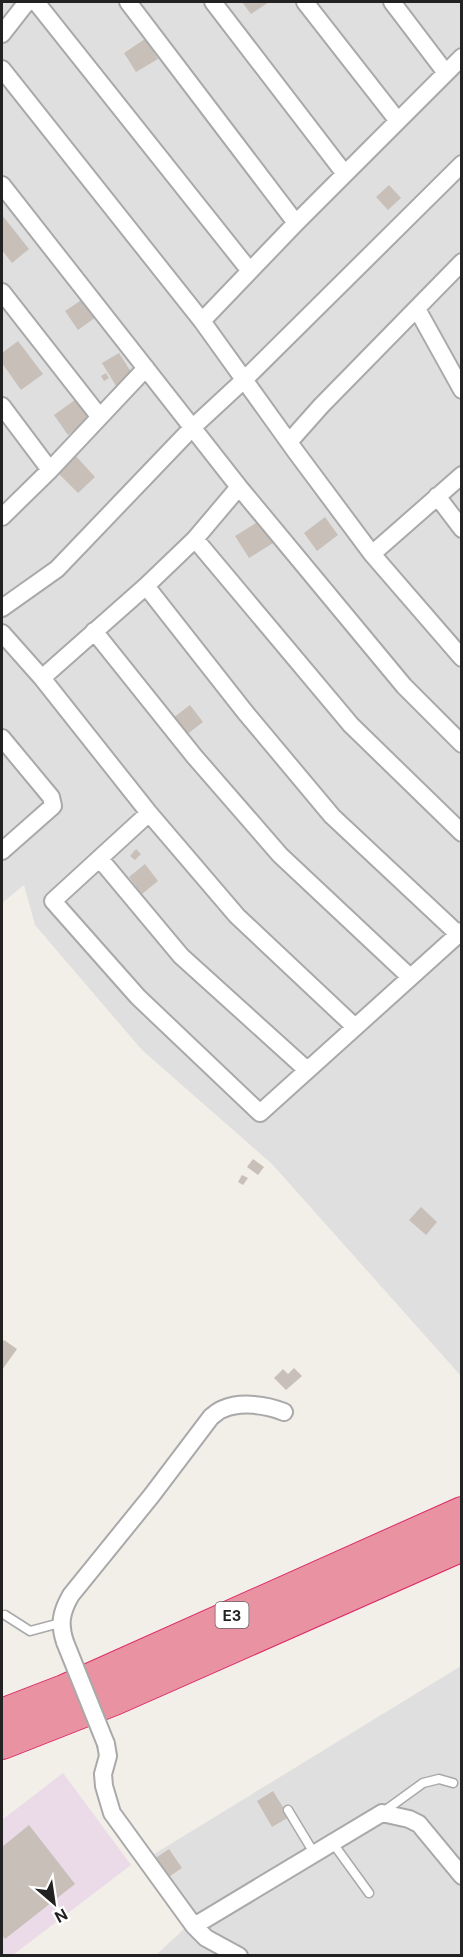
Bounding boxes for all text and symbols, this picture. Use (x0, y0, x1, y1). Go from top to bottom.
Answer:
road number: E3 (216, 1602, 248, 1628)
north arrow (24, 1873, 84, 1933)
text: N (51, 1904, 71, 1928)

